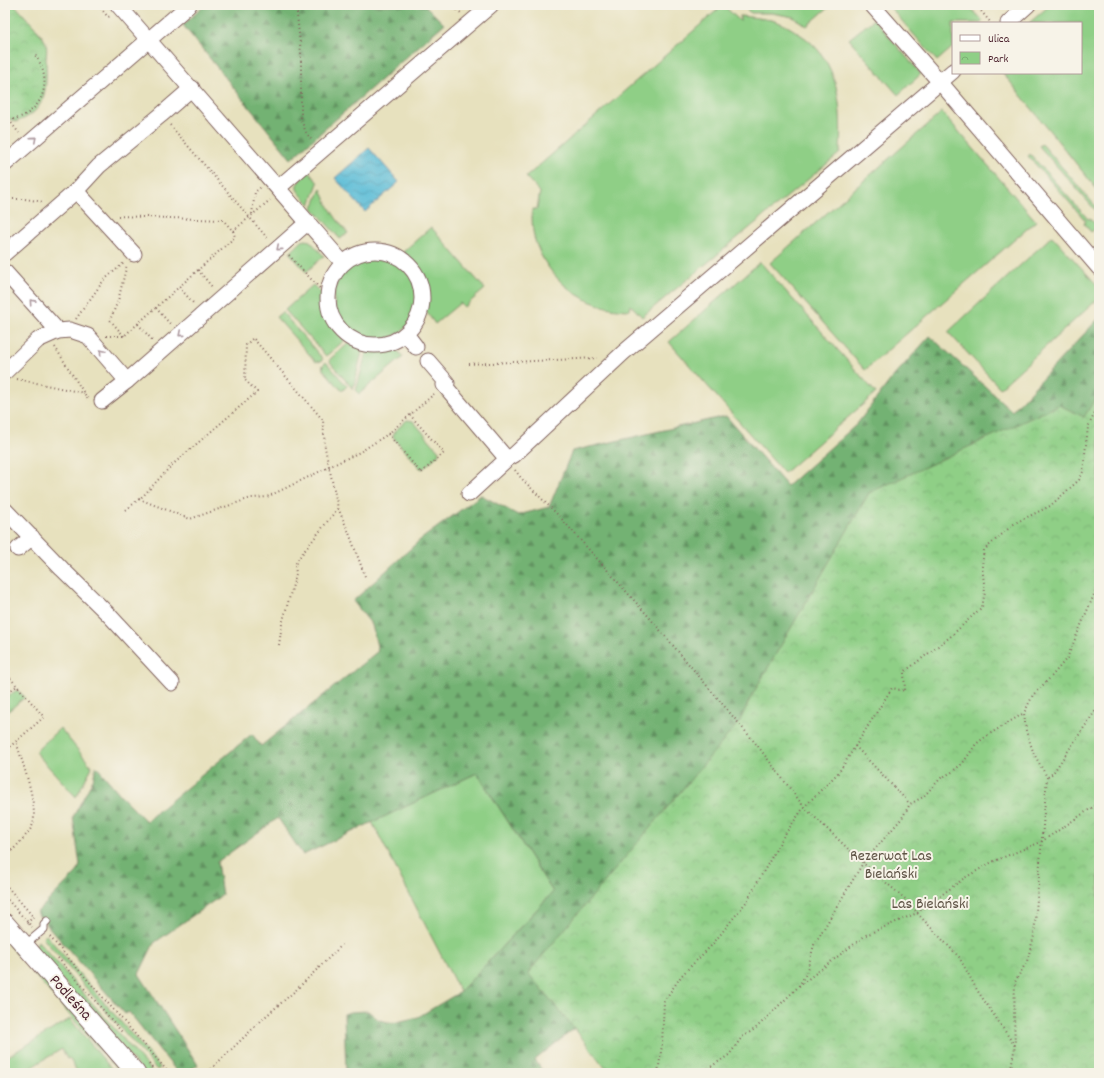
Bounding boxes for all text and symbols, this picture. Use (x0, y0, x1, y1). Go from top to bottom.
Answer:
legend (952, 22, 1082, 74)
text: Ulica (988, 31, 1010, 48)
text: Park (988, 51, 1009, 68)
one-way arrow (30, 136, 37, 143)
one-way arrow (276, 243, 284, 251)
one-way arrow (29, 299, 36, 307)
one-way arrow (179, 329, 186, 336)
one-way arrow (99, 349, 106, 356)
park label: Rezerwat Las Bielański (850, 845, 932, 886)
park label: Las Bielański (892, 893, 969, 916)
street label: Podleśna (43, 970, 97, 1026)

